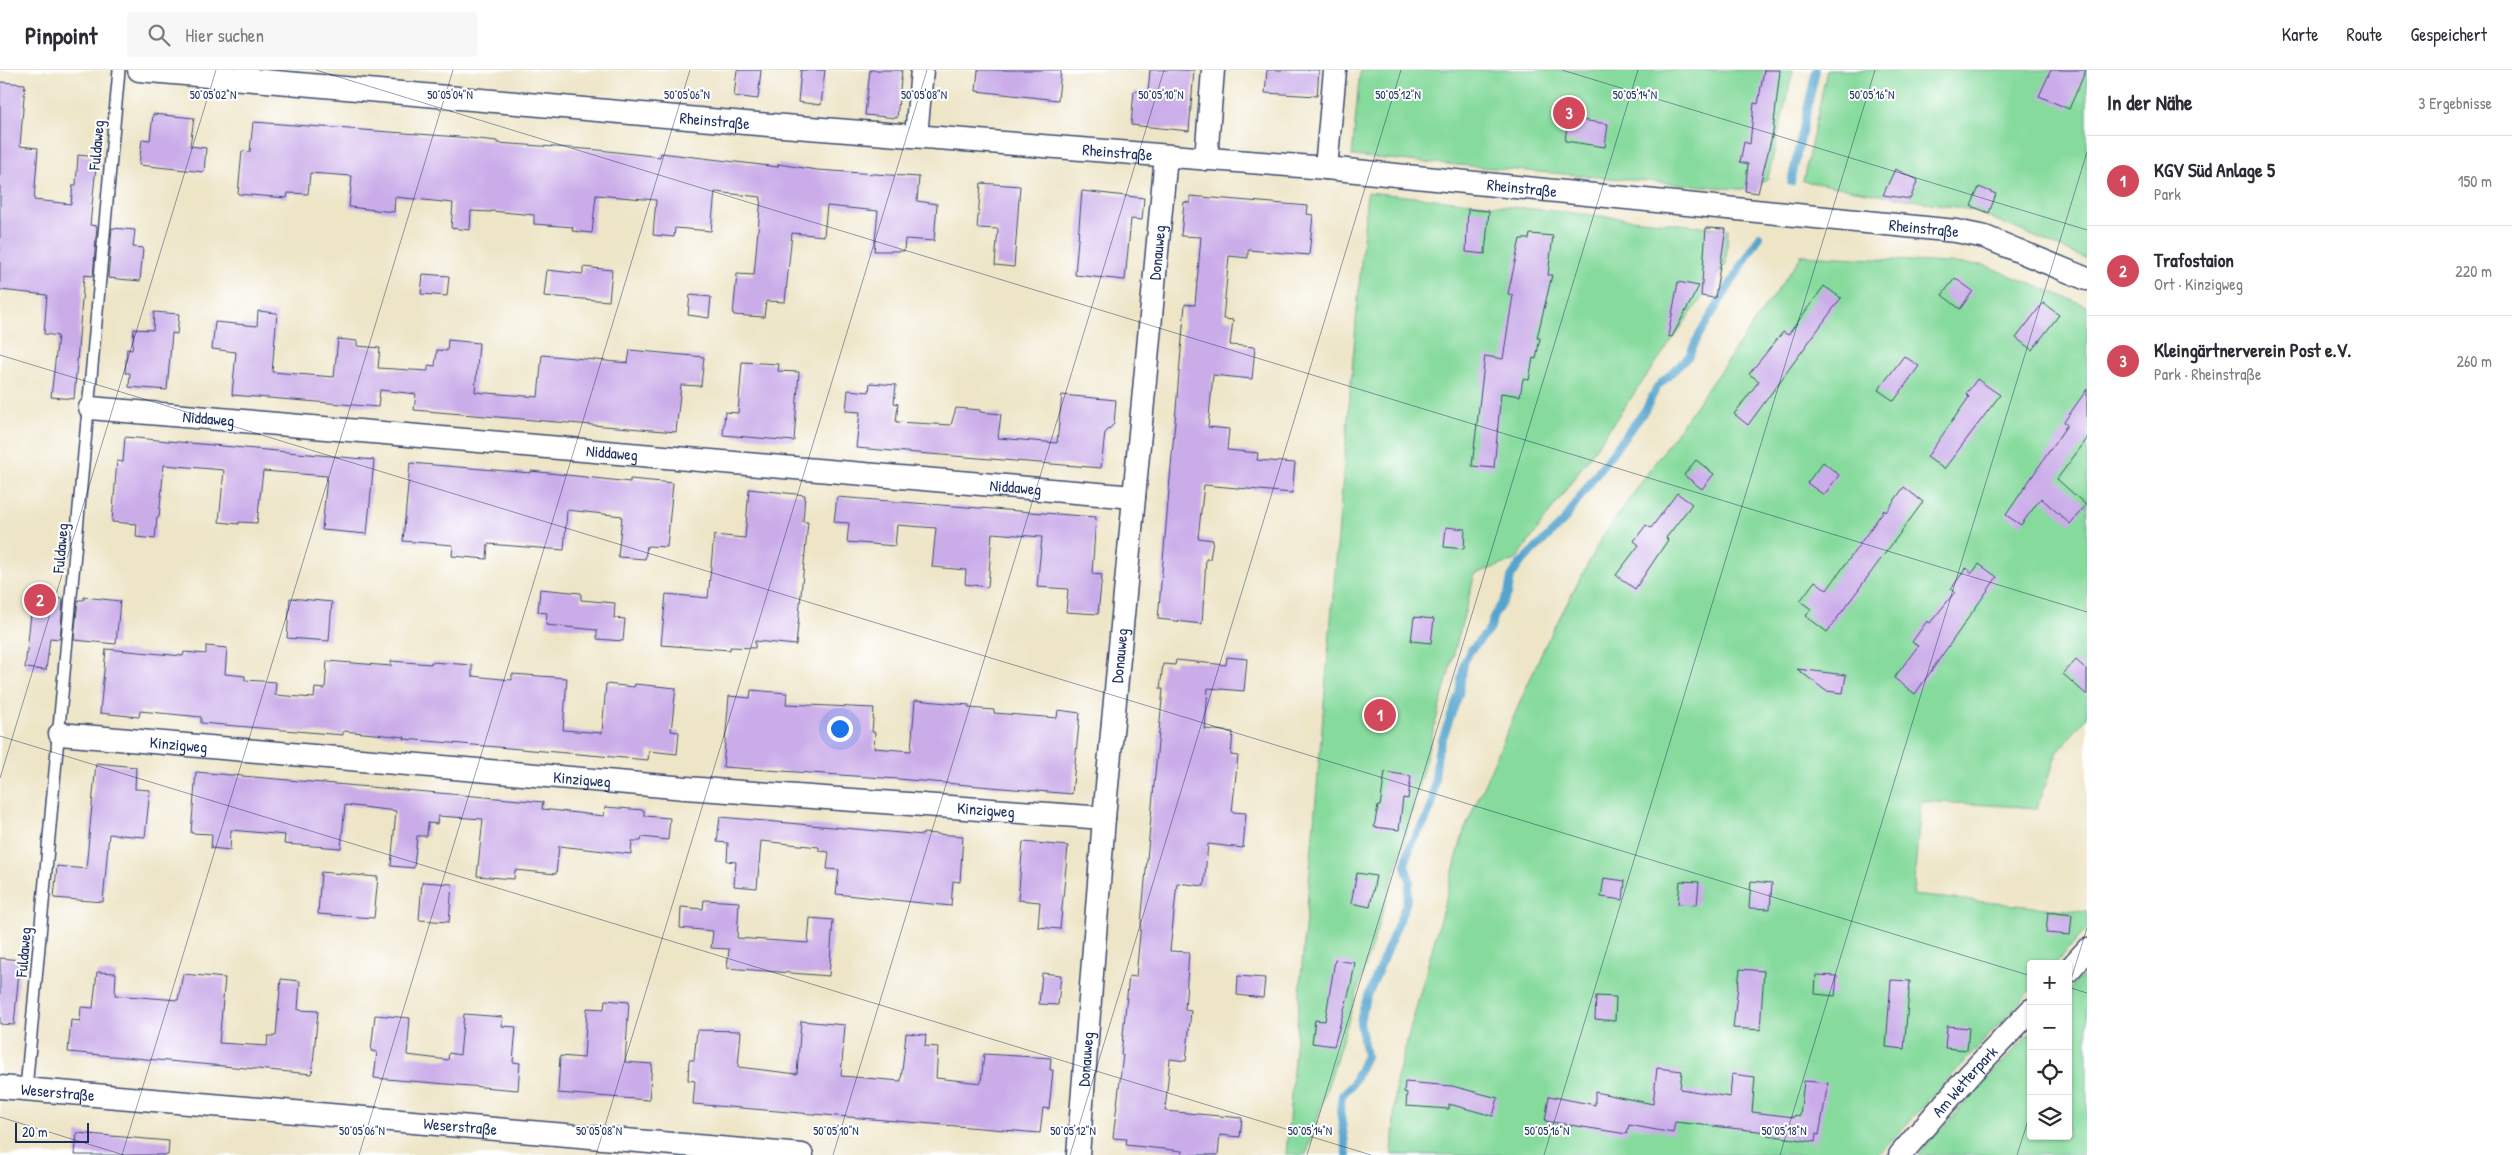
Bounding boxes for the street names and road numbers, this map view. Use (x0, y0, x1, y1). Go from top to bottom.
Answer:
street label: Rheinstraße (679, 106, 751, 134)
street label: Fuldaweg (83, 119, 109, 172)
street label: Rheinstraße (1082, 138, 1154, 166)
street label: Rheinstraße (1486, 173, 1559, 202)
street label: Rheinstraße (1888, 213, 1961, 242)
street label: Donauweg (1143, 224, 1170, 281)
street label: Niddaweg (182, 405, 235, 431)
street label: Niddaweg (585, 439, 639, 466)
street label: Niddaweg (989, 474, 1042, 500)
street label: Fuldaweg (47, 522, 73, 575)
street label: Donauweg (1106, 627, 1133, 684)
street label: Kinzigweg (149, 731, 208, 758)
street label: Kinzigweg (552, 766, 612, 792)
street label: Kinzigweg (956, 796, 1015, 823)
street label: Fuldaweg (10, 926, 36, 979)
street label: Donauweg (1072, 1031, 1098, 1088)
street label: Am Wetterpark (1927, 1041, 2002, 1121)
street label: Weserstraße (20, 1078, 96, 1106)
street label: Weserstraße (423, 1112, 499, 1140)

